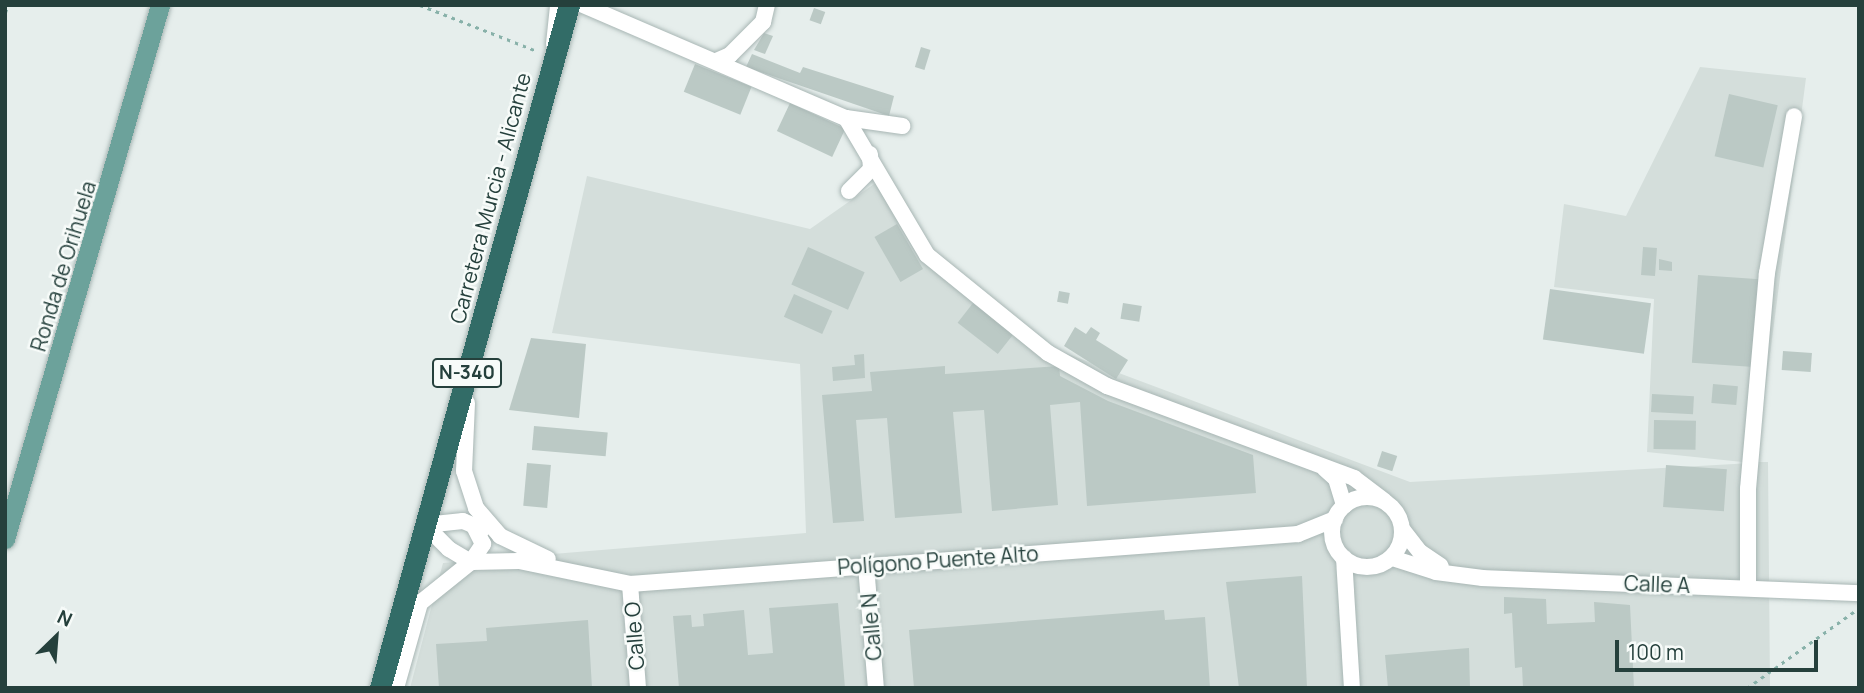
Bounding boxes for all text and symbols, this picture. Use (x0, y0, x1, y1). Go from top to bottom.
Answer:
street label: Carretera Murcia - Alicante (444, 70, 536, 326)
street label: Ronda de Orihuela (25, 178, 101, 354)
road number: N-340 (432, 358, 502, 388)
street label: Polígono Puente Alto (837, 540, 1039, 580)
street label: Calle A (1623, 570, 1691, 598)
street label: Calle N (856, 592, 886, 662)
street label: Calle O (619, 601, 649, 671)
north arrow (21, 602, 91, 672)
text: N (53, 603, 77, 633)
scale bar (1619, 626, 1822, 670)
text: 100 m (1628, 638, 1684, 666)

